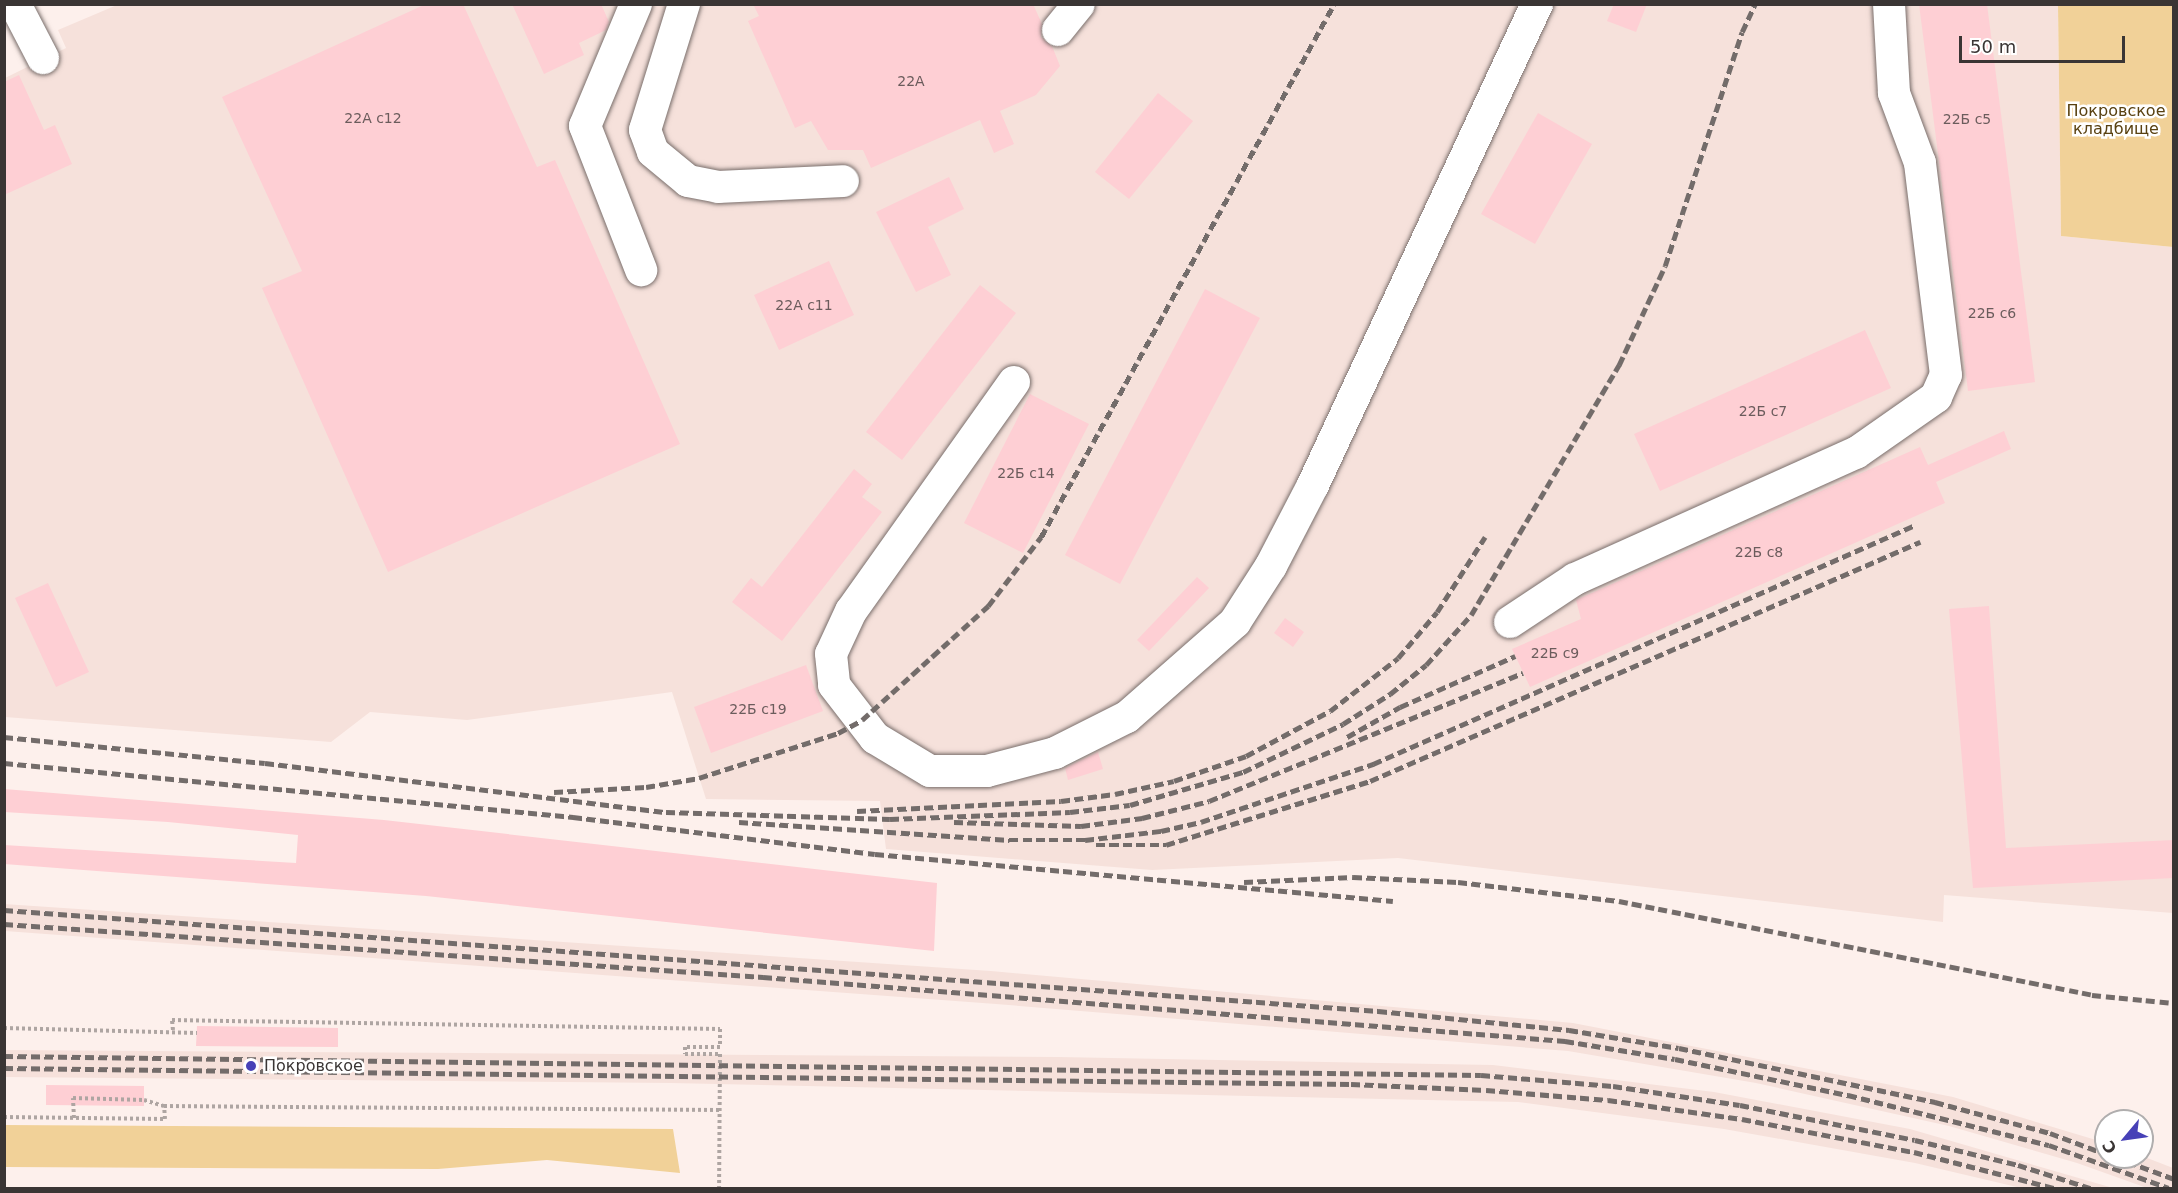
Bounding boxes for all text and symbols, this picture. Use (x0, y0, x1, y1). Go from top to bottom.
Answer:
scale bar (1962, 24, 2128, 62)
text: 50 m (1970, 36, 2016, 57)
house number: 22А (897, 73, 925, 89)
park label: Покровское кладбище (2067, 101, 2165, 139)
house number: 22А с12 (344, 110, 402, 126)
house number: 22Б с5 (1943, 111, 1991, 127)
house number: 22А с11 (775, 297, 833, 313)
house number: 22Б с6 (1968, 305, 2016, 321)
house number: 22Б с7 (1739, 403, 1787, 419)
house number: 22Б с14 (997, 465, 1055, 481)
house number: 22Б с8 (1735, 544, 1783, 560)
house number: 22Б с9 (1531, 645, 1579, 661)
house number: 22Б с19 (729, 701, 787, 717)
place label: Покровское (264, 1056, 363, 1076)
marker: Покровское (242, 1057, 260, 1075)
north arrow (2094, 1109, 2154, 1169)
text: С (2098, 1137, 2121, 1157)

